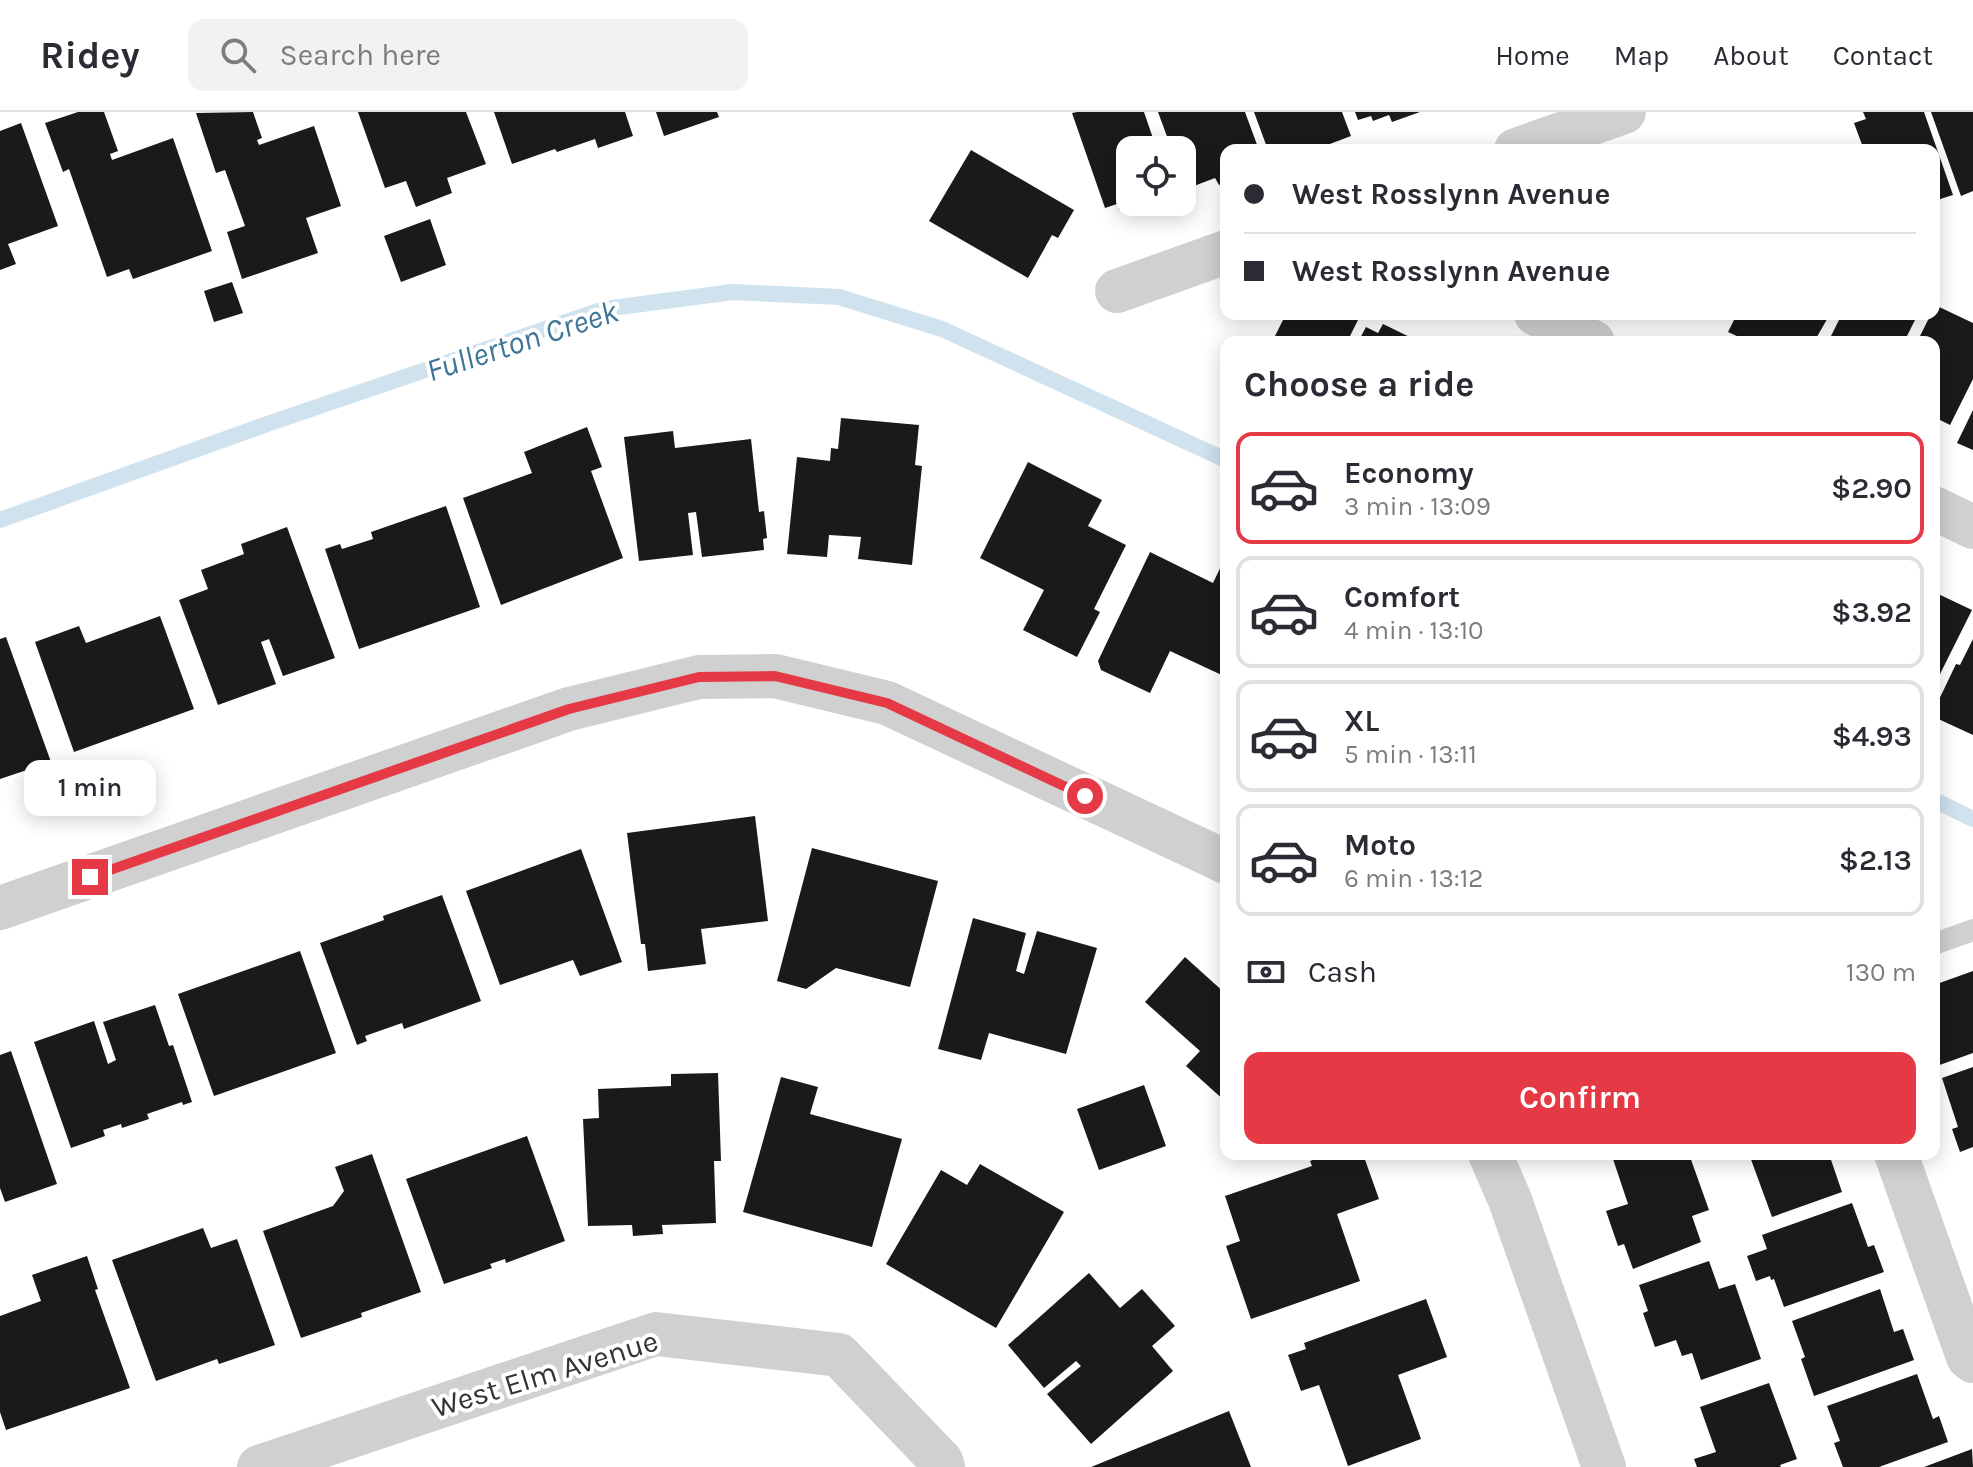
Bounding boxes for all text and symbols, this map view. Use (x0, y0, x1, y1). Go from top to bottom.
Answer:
search box (188, 19, 748, 91)
text: Ridey (40, 33, 140, 78)
icon: search (216, 33, 260, 77)
text: Search here (280, 37, 441, 73)
text: Home (1495, 39, 1570, 72)
text: Map (1614, 39, 1669, 72)
text: About (1713, 39, 1789, 72)
text: Contact (1833, 39, 1933, 72)
map controls (1116, 136, 1196, 216)
button: locate (1116, 136, 1196, 216)
text: West Rosslynn Avenue (1292, 176, 1611, 212)
text: West Rosslynn Avenue (1292, 253, 1611, 289)
water label: Fullerton Creek (422, 292, 623, 389)
text: Choose a ride (1244, 363, 1474, 405)
icon: car (1248, 452, 1320, 524)
text: Economy (1344, 455, 1474, 491)
text: $2.90 (1831, 470, 1912, 506)
text: 3 min · 13:09 (1344, 491, 1491, 522)
icon: car (1248, 576, 1320, 648)
text: Comfort (1344, 579, 1460, 615)
text: $3.92 (1831, 594, 1912, 630)
text: 4 min · 13:10 (1344, 615, 1483, 646)
icon: car (1248, 700, 1320, 772)
text: XL (1344, 703, 1379, 739)
text: $4.93 (1832, 718, 1912, 754)
text: 5 min · 13:11 (1344, 739, 1477, 770)
callout: 1 min (24, 761, 156, 817)
text: 1 min (58, 772, 122, 803)
route start (1067, 778, 1103, 814)
icon: car (1248, 824, 1320, 896)
text: Moto (1344, 827, 1416, 863)
text: $2.13 (1839, 842, 1912, 878)
route end (72, 859, 108, 895)
text: 6 min · 13:12 (1344, 863, 1483, 894)
icon: cash (1244, 950, 1288, 994)
text: Cash (1308, 954, 1377, 990)
text: 130 m (1846, 957, 1916, 988)
button: Confirm (1244, 1052, 1916, 1144)
street label: West Elm Avenue (428, 1322, 662, 1426)

